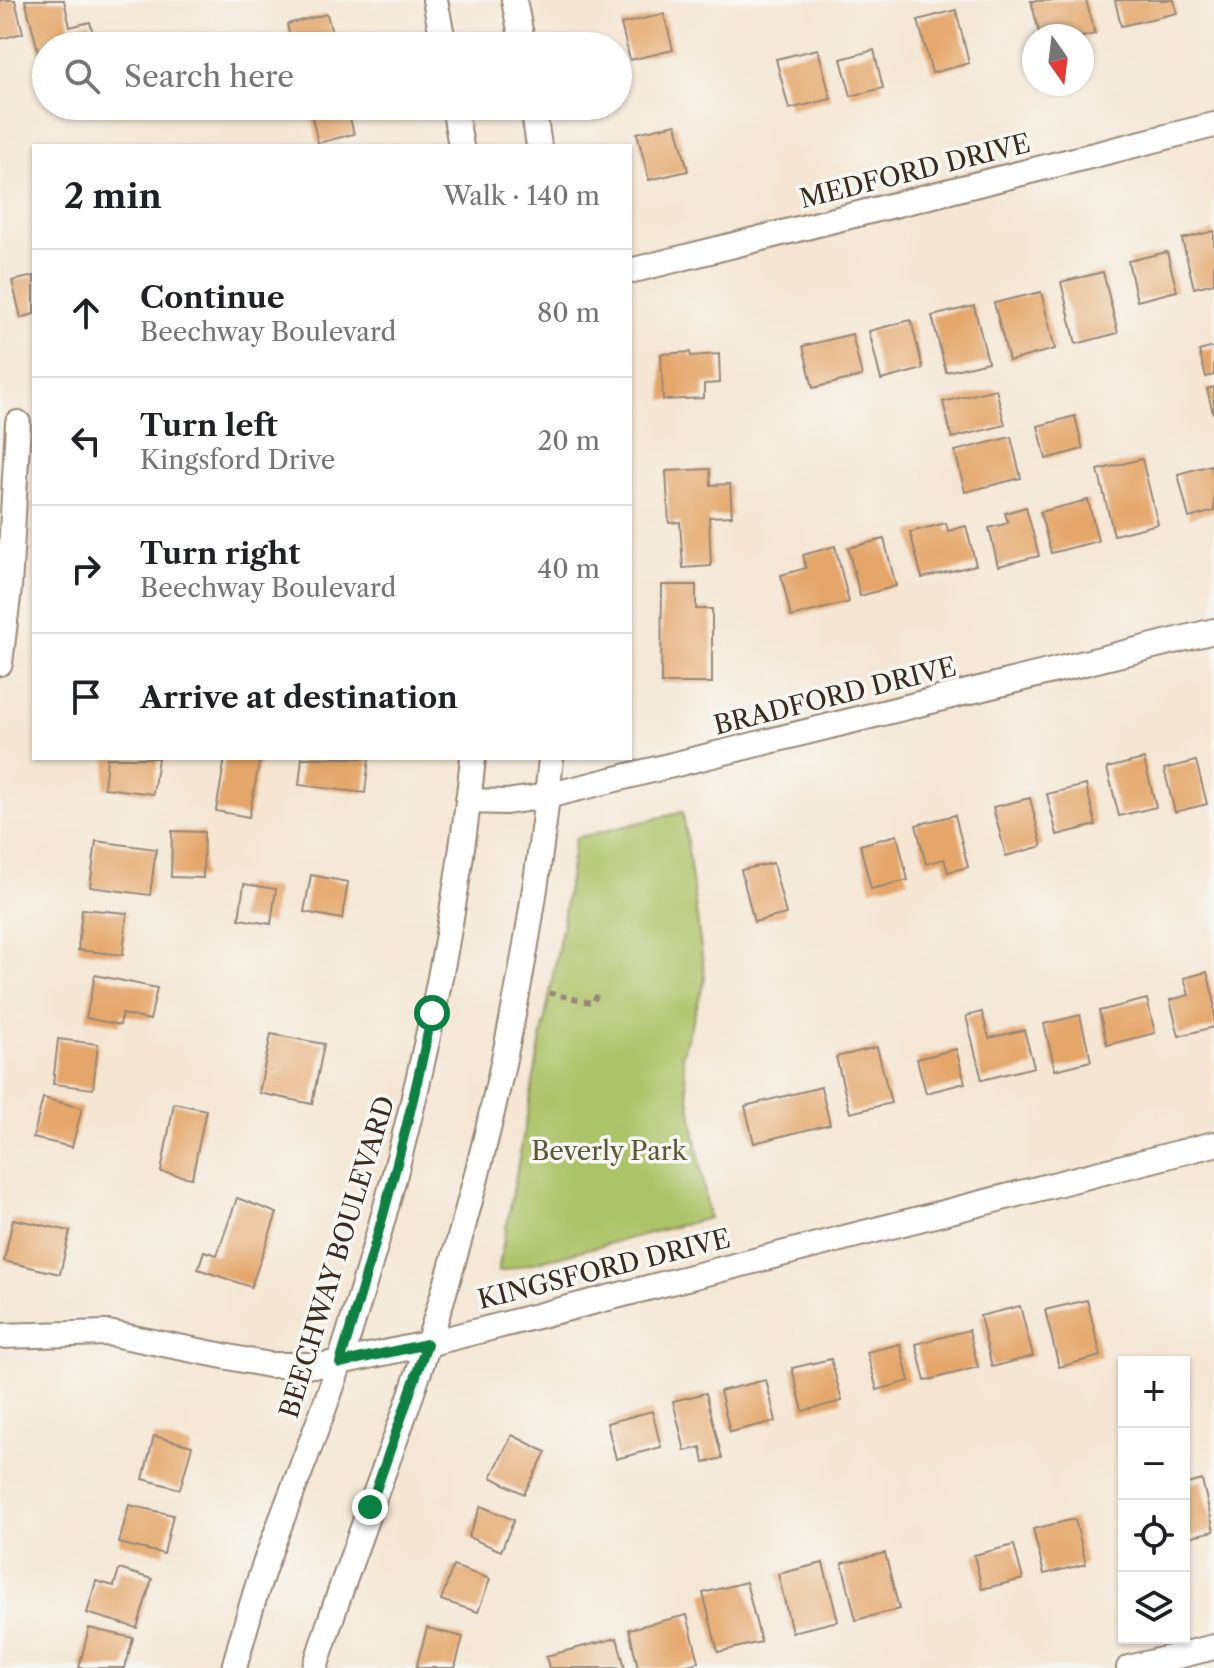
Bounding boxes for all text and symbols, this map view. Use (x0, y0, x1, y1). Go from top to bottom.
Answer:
north arrow (1022, 24, 1094, 96)
search box (32, 32, 632, 120)
icon: search (60, 54, 104, 98)
text: Search here (124, 58, 294, 95)
street label: MEDFORD DRIVE (796, 127, 1034, 215)
text: 2 min (64, 175, 162, 217)
text: Walk · 140 m (443, 180, 600, 212)
text: Continue (140, 279, 285, 316)
icon: ahead (64, 291, 108, 335)
text: 80 m (537, 297, 600, 329)
text: Beechway Boulevard (140, 316, 396, 348)
text: Turn left (140, 407, 277, 444)
icon: left (64, 419, 108, 463)
text: 20 m (537, 425, 600, 457)
text: Kingsford Drive (140, 444, 335, 476)
text: Turn right (140, 535, 300, 572)
icon: right (64, 547, 108, 591)
text: 40 m (537, 553, 600, 585)
text: Beechway Boulevard (140, 572, 396, 604)
street label: BRADFORD DRIVE (711, 650, 959, 742)
icon: arrive (64, 675, 108, 719)
text: Arrive at destination (140, 679, 458, 716)
route start (414, 995, 450, 1031)
street label: BEECHWAY BOULEVARD (273, 1092, 401, 1422)
park label: Beverly Park (531, 1135, 688, 1167)
street label: KINGSFORD DRIVE (474, 1222, 734, 1316)
map controls (1118, 1356, 1190, 1644)
button: + (1118, 1356, 1190, 1428)
button: − (1118, 1428, 1190, 1500)
route end (352, 1489, 388, 1525)
button: locate (1118, 1500, 1190, 1572)
button: layers (1118, 1572, 1190, 1644)

